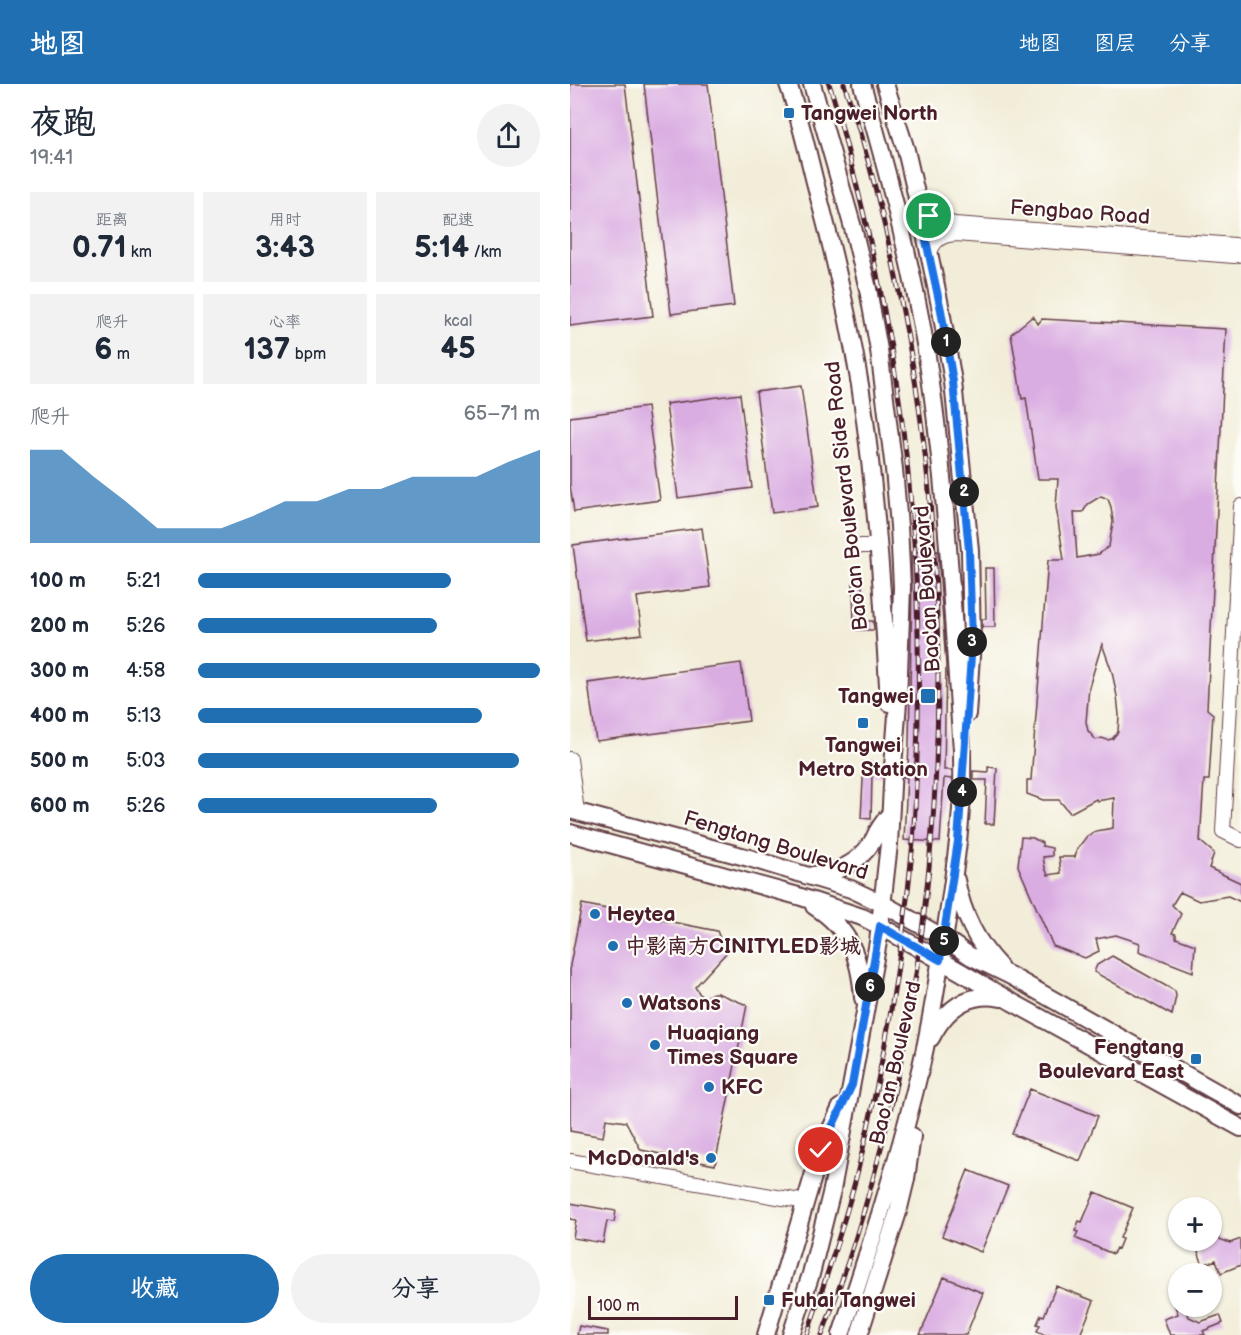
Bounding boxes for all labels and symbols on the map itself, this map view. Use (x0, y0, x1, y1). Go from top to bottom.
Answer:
place label: Tangwei North (801, 101, 938, 126)
marker: Tangwei North (782, 106, 796, 120)
pin (903, 190, 954, 241)
street label: Fengbao Road (1009, 195, 1151, 230)
pin: 1 (931, 327, 961, 357)
street label: Bao'an Boulevard Side Road (820, 360, 873, 632)
pin: 2 (949, 477, 979, 507)
street label: Bao'an Boulevard (909, 505, 946, 673)
pin: 3 (957, 627, 987, 657)
place label: Tangwei (838, 684, 914, 709)
marker: Tangwei (919, 687, 937, 705)
marker: Tangwei Metro Station (856, 716, 870, 730)
place label: Tangwei Metro Station (798, 733, 928, 782)
pin: 4 (947, 777, 977, 807)
street label: Fengtang Boulevard (681, 806, 871, 885)
place label: Heytea (607, 902, 675, 927)
marker: Heytea (588, 907, 602, 921)
pin: 5 (929, 926, 959, 956)
place label: 中影南方CINITYLED影城 (625, 934, 861, 959)
marker: 中影南方CINITYLED影城 (606, 939, 620, 953)
pin: 6 (855, 972, 885, 1002)
street label: Bao'an Boulevard (864, 979, 926, 1147)
place label: Watsons (639, 991, 721, 1016)
marker: Watsons (620, 996, 634, 1010)
place label: Huaqiang Times Square (667, 1021, 798, 1070)
place label: Fengtang Boulevard East (1038, 1035, 1184, 1084)
marker: Huaqiang Times Square (648, 1038, 662, 1052)
marker: Fengtang Boulevard East (1189, 1052, 1203, 1066)
place label: KFC (721, 1075, 763, 1100)
marker: KFC (702, 1080, 716, 1094)
pin (795, 1124, 846, 1175)
place label: McDonald's (587, 1146, 699, 1171)
marker: McDonald's (704, 1151, 718, 1165)
place label: Fuhai Tangwei (781, 1288, 916, 1313)
scale bar (588, 1293, 738, 1320)
marker: Fuhai Tangwei (762, 1293, 776, 1307)

